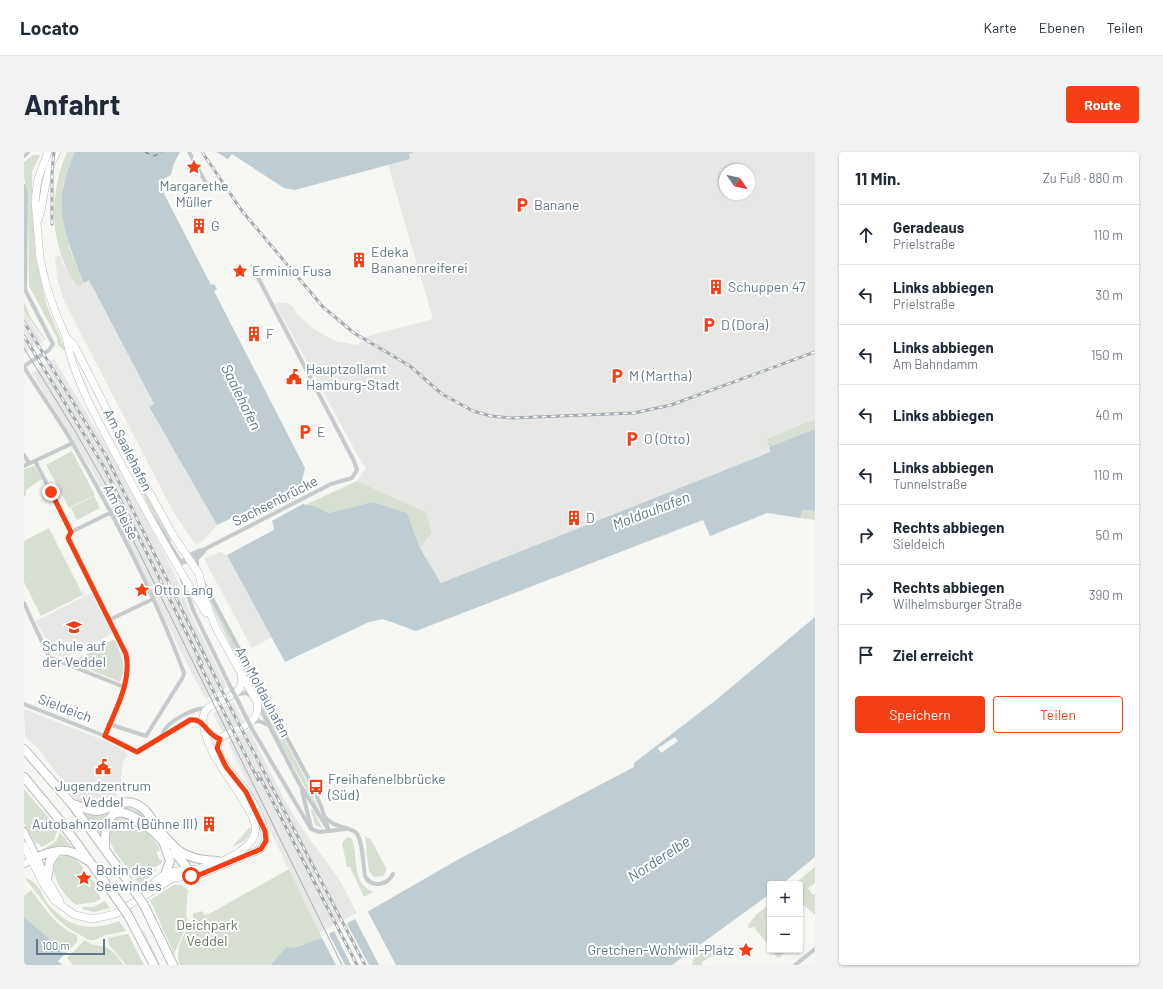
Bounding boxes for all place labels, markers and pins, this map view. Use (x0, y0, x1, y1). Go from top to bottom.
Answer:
place icon: Margarethe Müller (185, 158, 203, 176)
place label: Margarethe Müller (159, 177, 229, 210)
parking icon: Banane (513, 196, 531, 214)
place label: Banane (534, 196, 579, 213)
building icon: G (190, 217, 208, 235)
place label: G (211, 217, 220, 234)
place label: Edeka Bananenreiferei (371, 243, 468, 276)
building icon: Edeka Bananenreiferei (350, 251, 368, 269)
place icon: Erminio Fusa (231, 262, 249, 280)
place label: Erminio Fusa (252, 262, 331, 279)
building icon: Schuppen 47 (707, 278, 725, 296)
place label: Schuppen 47 (728, 278, 806, 295)
parking icon: D (Dora) (700, 316, 718, 334)
place label: D (Dora) (721, 316, 769, 333)
building icon: F (245, 325, 263, 343)
place label: F (266, 325, 274, 342)
place label: Hauptzollamt Hamburg-Stadt (306, 360, 400, 393)
parking icon: M (Martha) (608, 367, 626, 385)
place label: M (Martha) (629, 367, 692, 384)
public building icon: Hauptzollamt Hamburg-Stadt (285, 368, 303, 386)
parking icon: E (296, 423, 314, 441)
place label: E (317, 423, 325, 440)
parking icon: O (Otto) (623, 430, 641, 448)
place label: O (Otto) (644, 430, 689, 447)
building icon: D (565, 509, 583, 527)
place label: D (586, 509, 595, 526)
place icon: Otto Lang (133, 581, 151, 599)
place label: Otto Lang (154, 581, 213, 598)
school or university icon: Schule auf der Veddel (65, 618, 83, 636)
place label: Schule auf der Veddel (42, 637, 106, 670)
public building icon: Jugendzentrum Veddel (94, 758, 112, 776)
place label: Freihafenelbbrücke (Süd) (327, 770, 446, 803)
place label: Jugendzentrum Veddel (55, 777, 151, 810)
bus stop icon: Freihafenelbbrücke (Süd) (307, 778, 325, 796)
place label: Autobahnzollamt (Bühne III) (32, 815, 197, 832)
building icon: Autobahnzollamt (Bühne III) (200, 815, 218, 833)
place label: Botin des Seewindes (96, 861, 162, 894)
place icon: Botin des Seewindes (75, 869, 93, 887)
place label: Gretchen-Wohlwill-Platz (587, 941, 734, 958)
place icon: Gretchen-Wohlwill-Platz (737, 941, 755, 959)

